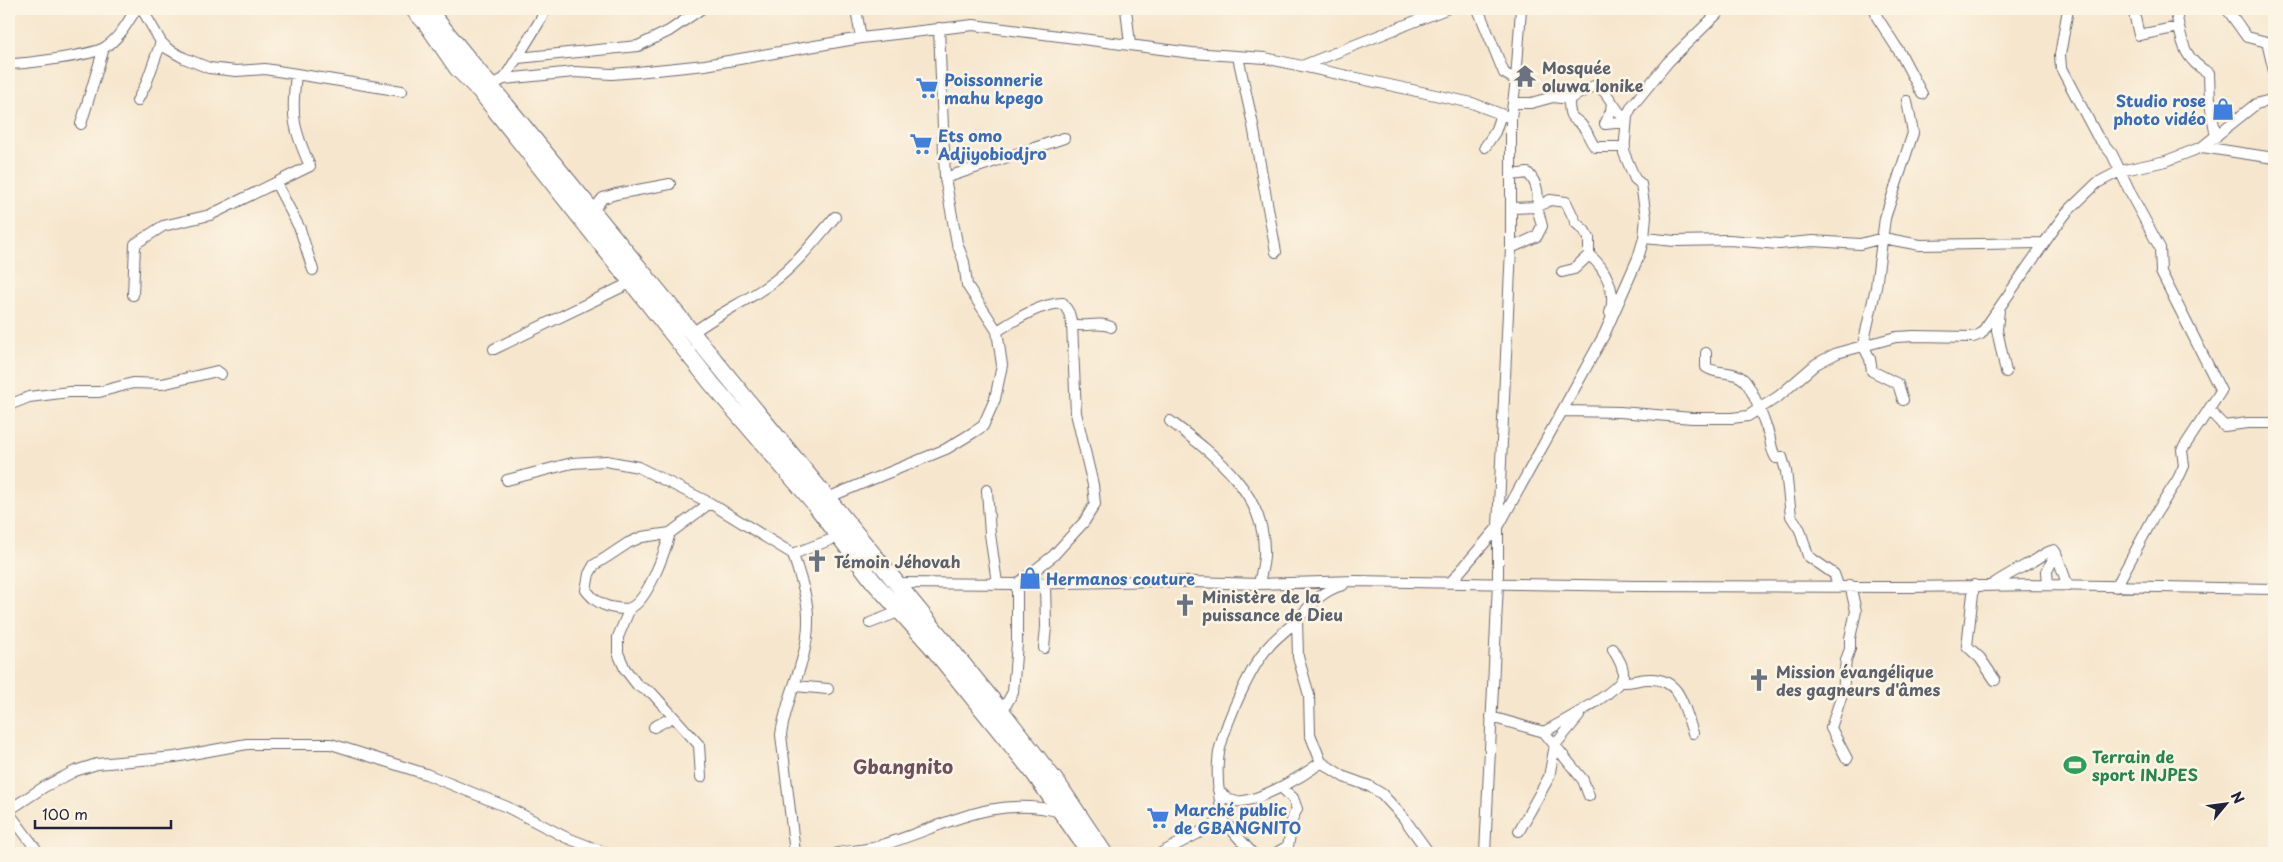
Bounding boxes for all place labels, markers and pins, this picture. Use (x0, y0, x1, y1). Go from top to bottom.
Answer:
place label: Mosquée oluwa lonike (1542, 55, 1644, 97)
temple icon: Mosquée oluwa lonike (1512, 63, 1538, 89)
place label: Poissonnerie mahu kpego (944, 67, 1044, 109)
supermarket icon: Poissonnerie mahu kpego (914, 75, 940, 101)
place label: Studio rose photo vidéo (2113, 88, 2206, 130)
shop icon: Studio rose photo vidéo (2210, 96, 2236, 122)
place label: Ets omo Adjiyobiodjro (937, 123, 1047, 165)
supermarket icon: Ets omo Adjiyobiodjro (908, 131, 934, 157)
church icon: Témoin Jéhovah (804, 548, 830, 574)
place label: Témoin Jéhovah (834, 549, 961, 573)
shop icon: Hermanos couture (1017, 565, 1043, 591)
place label: Hermanos couture (1046, 566, 1195, 590)
place label: Ministère de la puissance de Dieu (1202, 584, 1343, 626)
church icon: Ministère de la puissance de Dieu (1172, 592, 1198, 618)
place label: Mission évangélique des gagneurs d'âmes (1776, 659, 1941, 701)
church icon: Mission évangélique des gagneurs d'âmes (1746, 667, 1772, 693)
place label: Terrain de sport INJPES (2092, 744, 2198, 786)
sports icon: Terrain de sport INJPES (2062, 752, 2088, 778)
place label: Marché public de GBANGNITO (1174, 797, 1301, 839)
supermarket icon: Marché public de GBANGNITO (1145, 805, 1171, 831)

